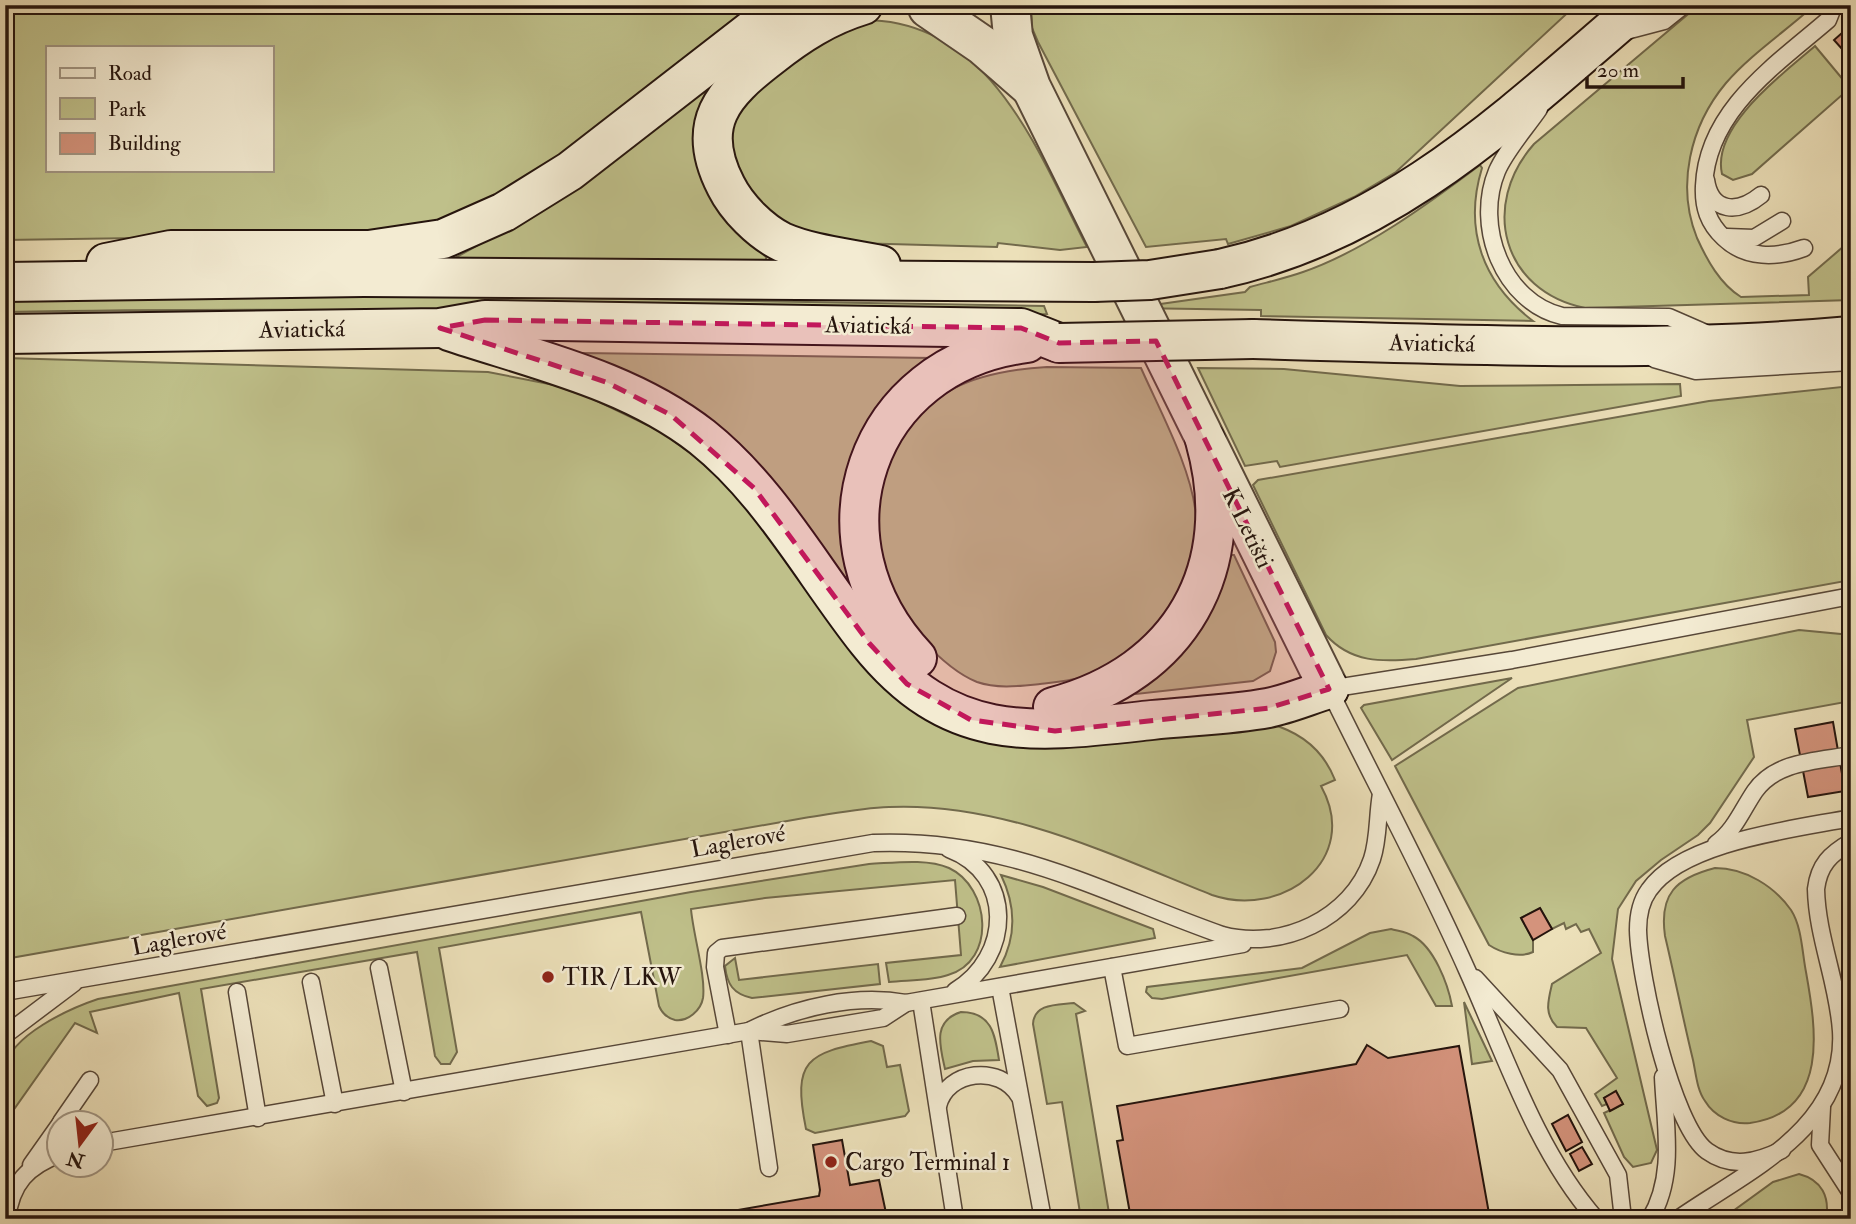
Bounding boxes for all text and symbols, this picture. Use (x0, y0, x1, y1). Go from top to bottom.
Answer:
legend (46, 46, 273, 172)
scale bar (1587, 46, 1683, 90)
text: 20 m (1597, 57, 1639, 84)
text: Road (108, 60, 153, 87)
text: Park (108, 96, 146, 123)
text: Building (108, 130, 181, 157)
street label: Aviatická (824, 309, 912, 342)
street label: Aviatická (258, 313, 346, 346)
street label: Aviatická (1388, 327, 1476, 360)
street label: K Letišti (1215, 483, 1280, 574)
street label: Laglerové (688, 818, 789, 865)
street label: Laglerové (129, 916, 230, 963)
place label: TIR / LKW (562, 962, 683, 993)
marker: TIR / LKW (540, 969, 556, 985)
north arrow (46, 1108, 116, 1178)
text: N (64, 1145, 88, 1174)
place label: Cargo Terminal 1 (845, 1147, 1010, 1178)
marker: Cargo Terminal 1 (823, 1154, 839, 1170)

